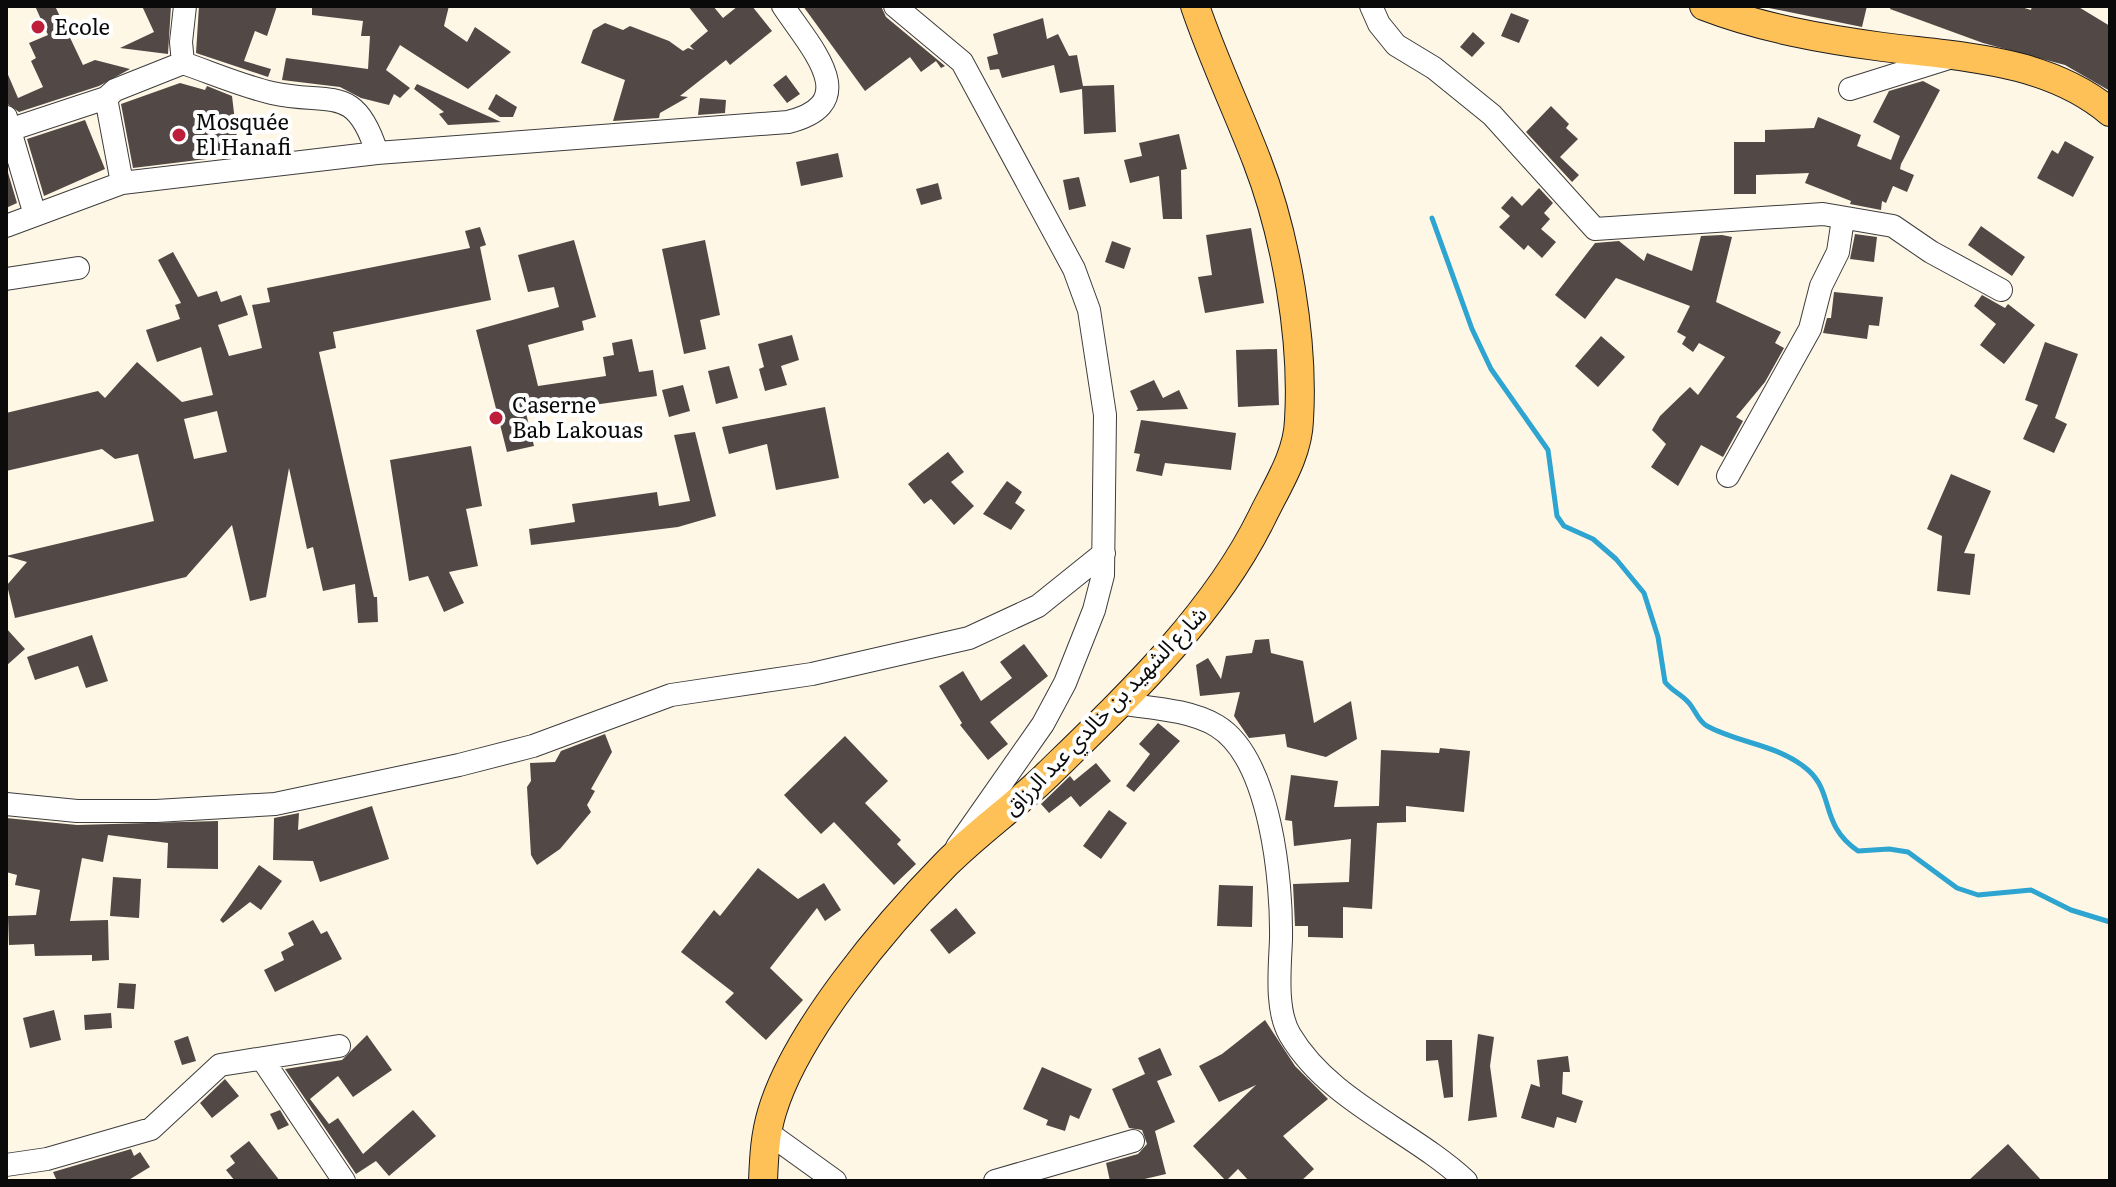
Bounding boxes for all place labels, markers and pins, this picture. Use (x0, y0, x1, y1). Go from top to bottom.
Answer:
place label: Ecole (54, 9, 110, 42)
marker: Ecole (29, 18, 47, 36)
place label: Mosquée El Hanafi (195, 104, 291, 162)
marker: Mosquée El Hanafi (170, 126, 188, 144)
place label: Caserne Bab Lakouas (512, 387, 643, 445)
marker: Caserne Bab Lakouas (487, 409, 505, 427)

